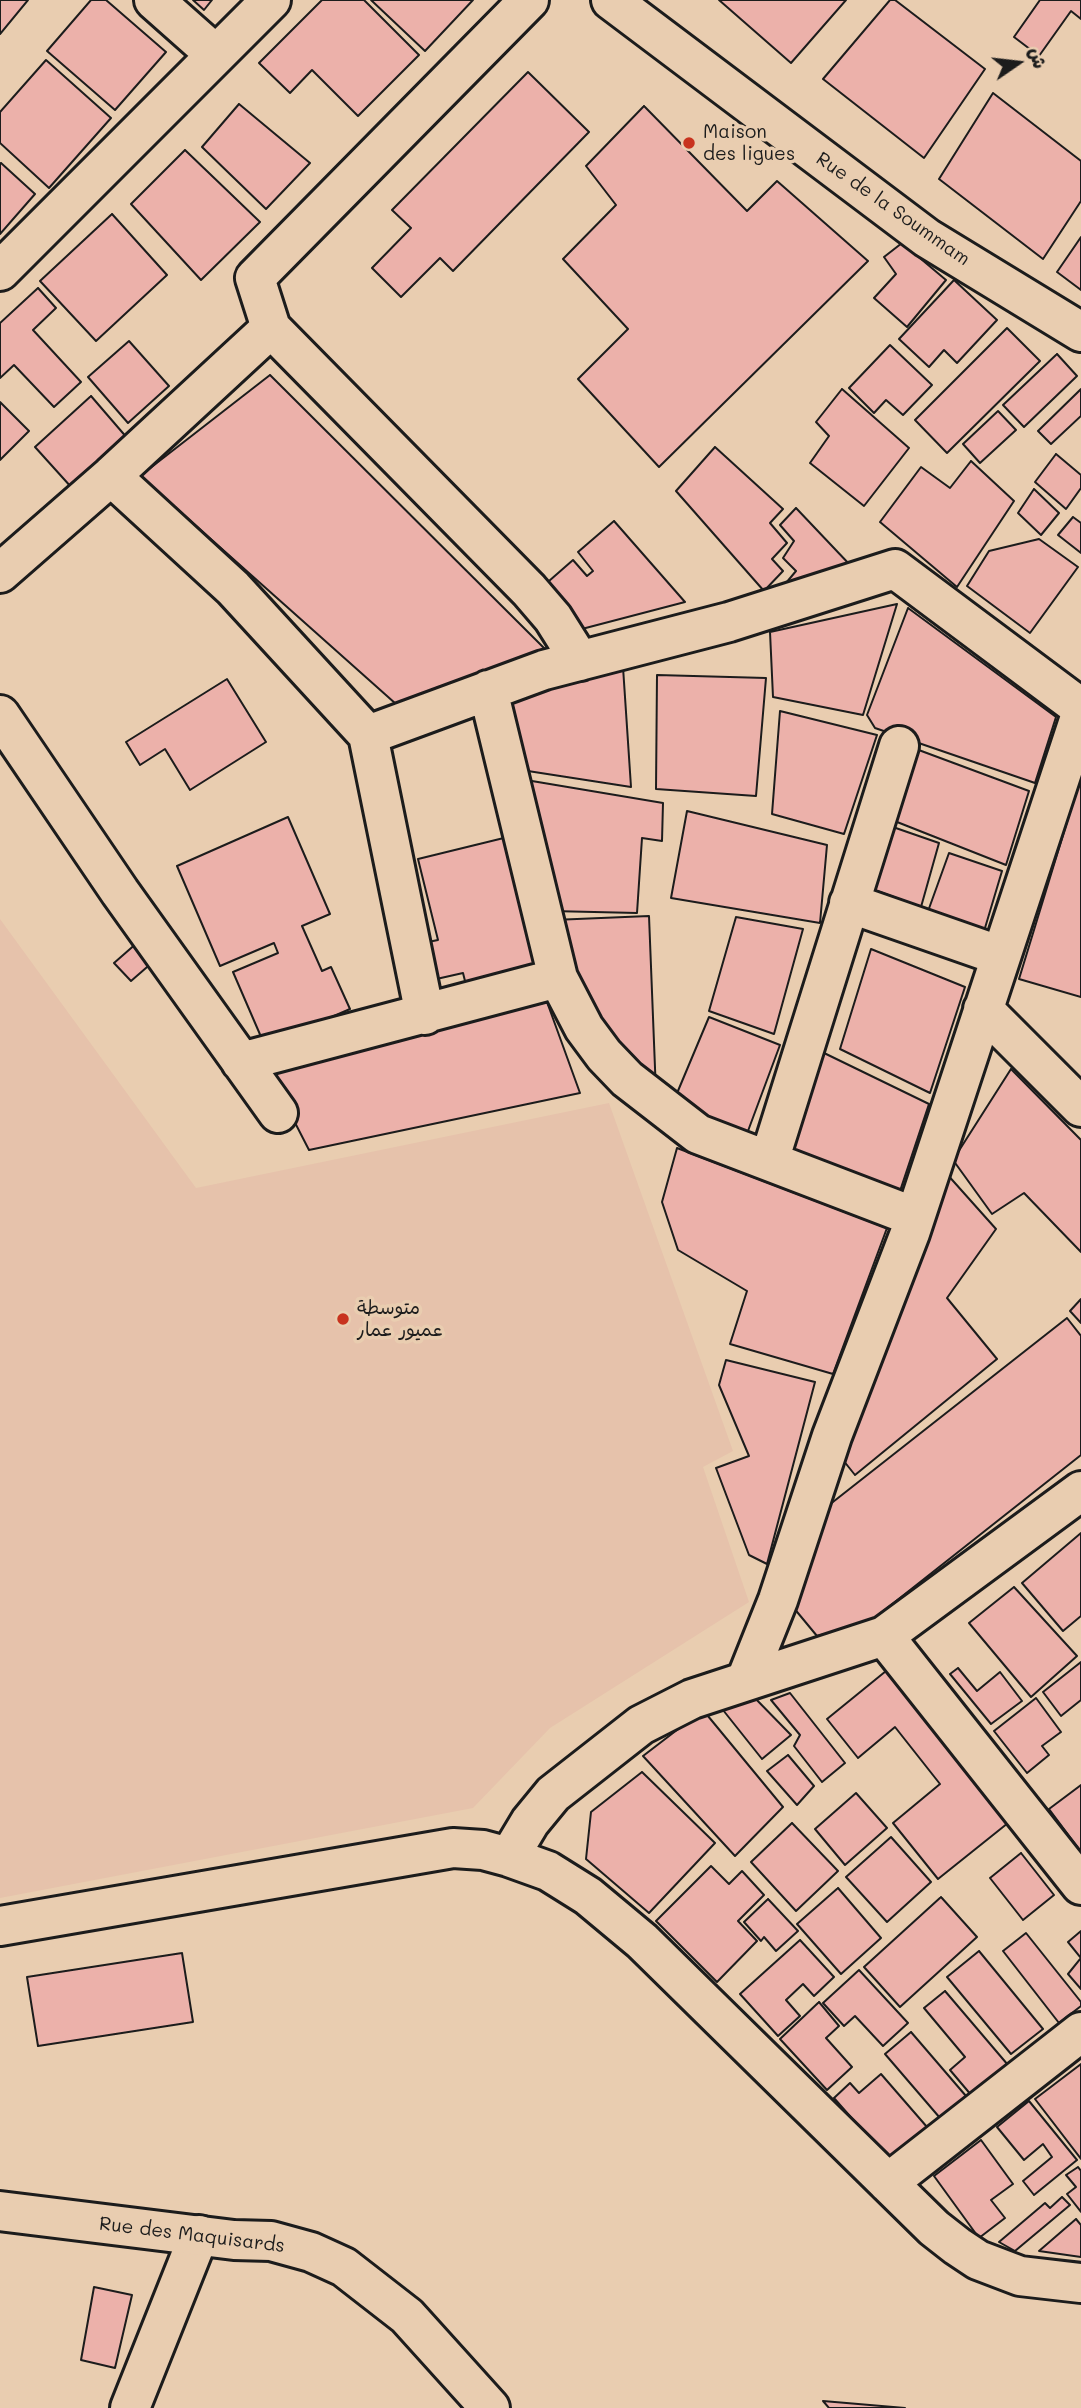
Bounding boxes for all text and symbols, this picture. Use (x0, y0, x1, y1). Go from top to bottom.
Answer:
north arrow (983, 28, 1053, 98)
text: ش (1024, 45, 1054, 71)
place label: Maison des ligues (703, 121, 795, 165)
marker: Maison des ligues (681, 135, 697, 151)
street label: Rue de la Soummam (812, 147, 974, 271)
place label: متوسطة عميور عمار (357, 1297, 443, 1341)
marker: متوسطة عميور عمار (335, 1311, 351, 1327)
street label: Rue des Maquisards (98, 2212, 286, 2258)

